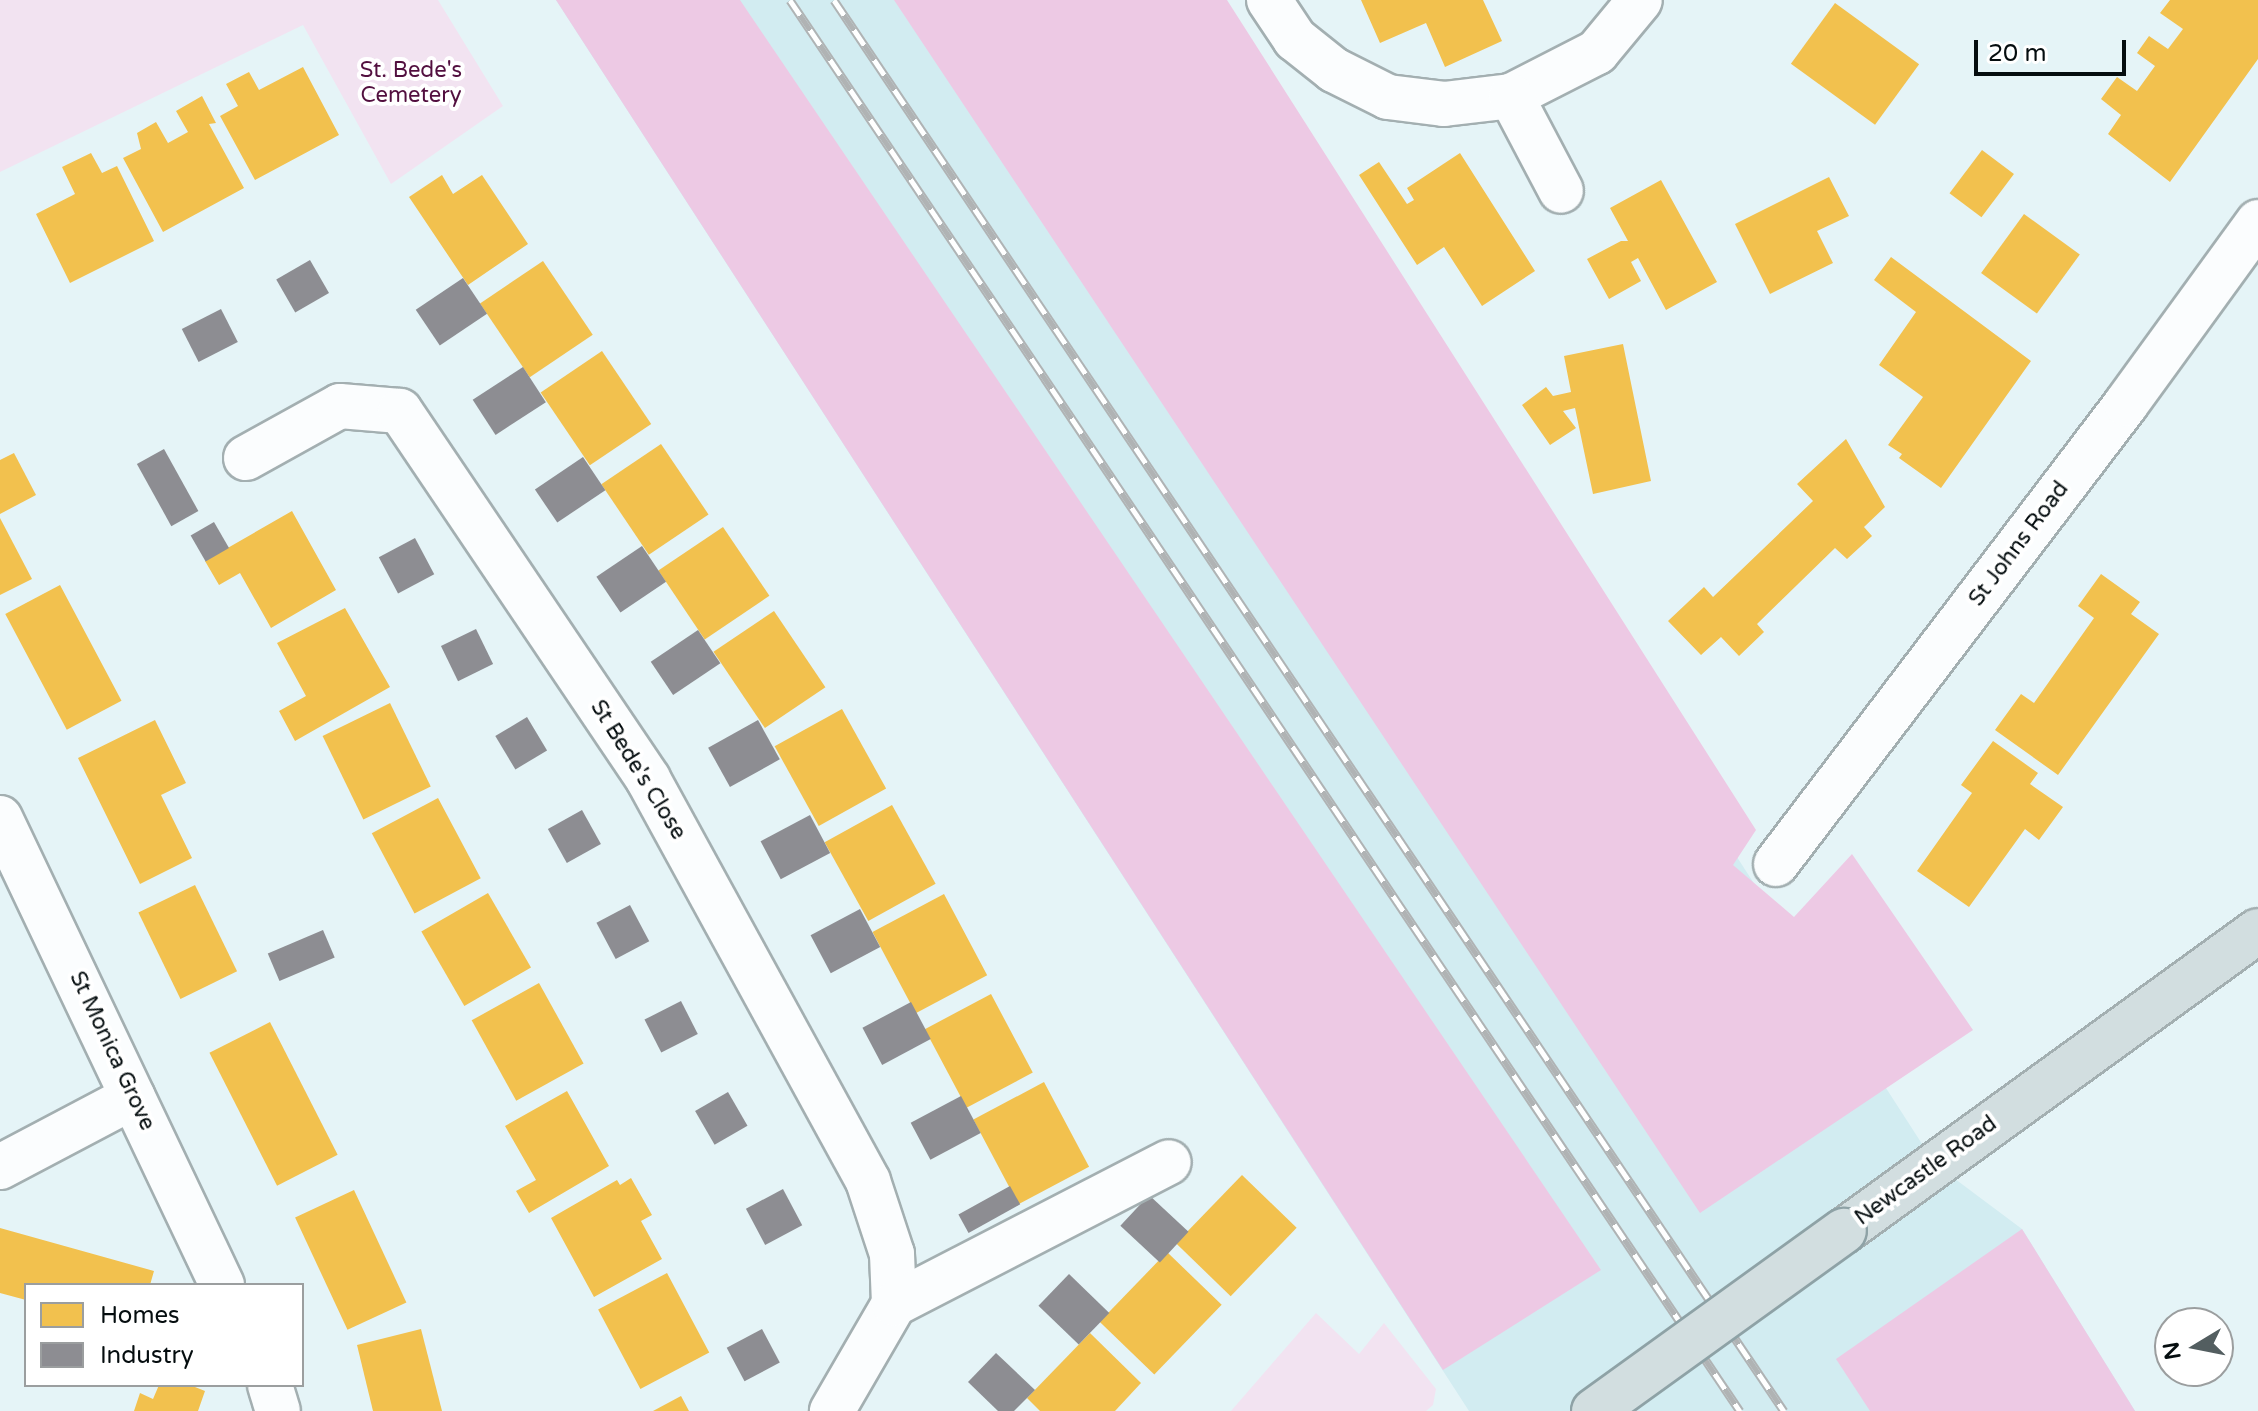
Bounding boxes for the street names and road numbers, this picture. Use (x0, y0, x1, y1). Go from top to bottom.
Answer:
street label: St Johns Road (1964, 476, 2074, 612)
street label: St Bede's Close (585, 695, 691, 845)
street label: St Monica Grove (64, 967, 160, 1135)
street label: Newcastle Road (1850, 1111, 2002, 1231)

